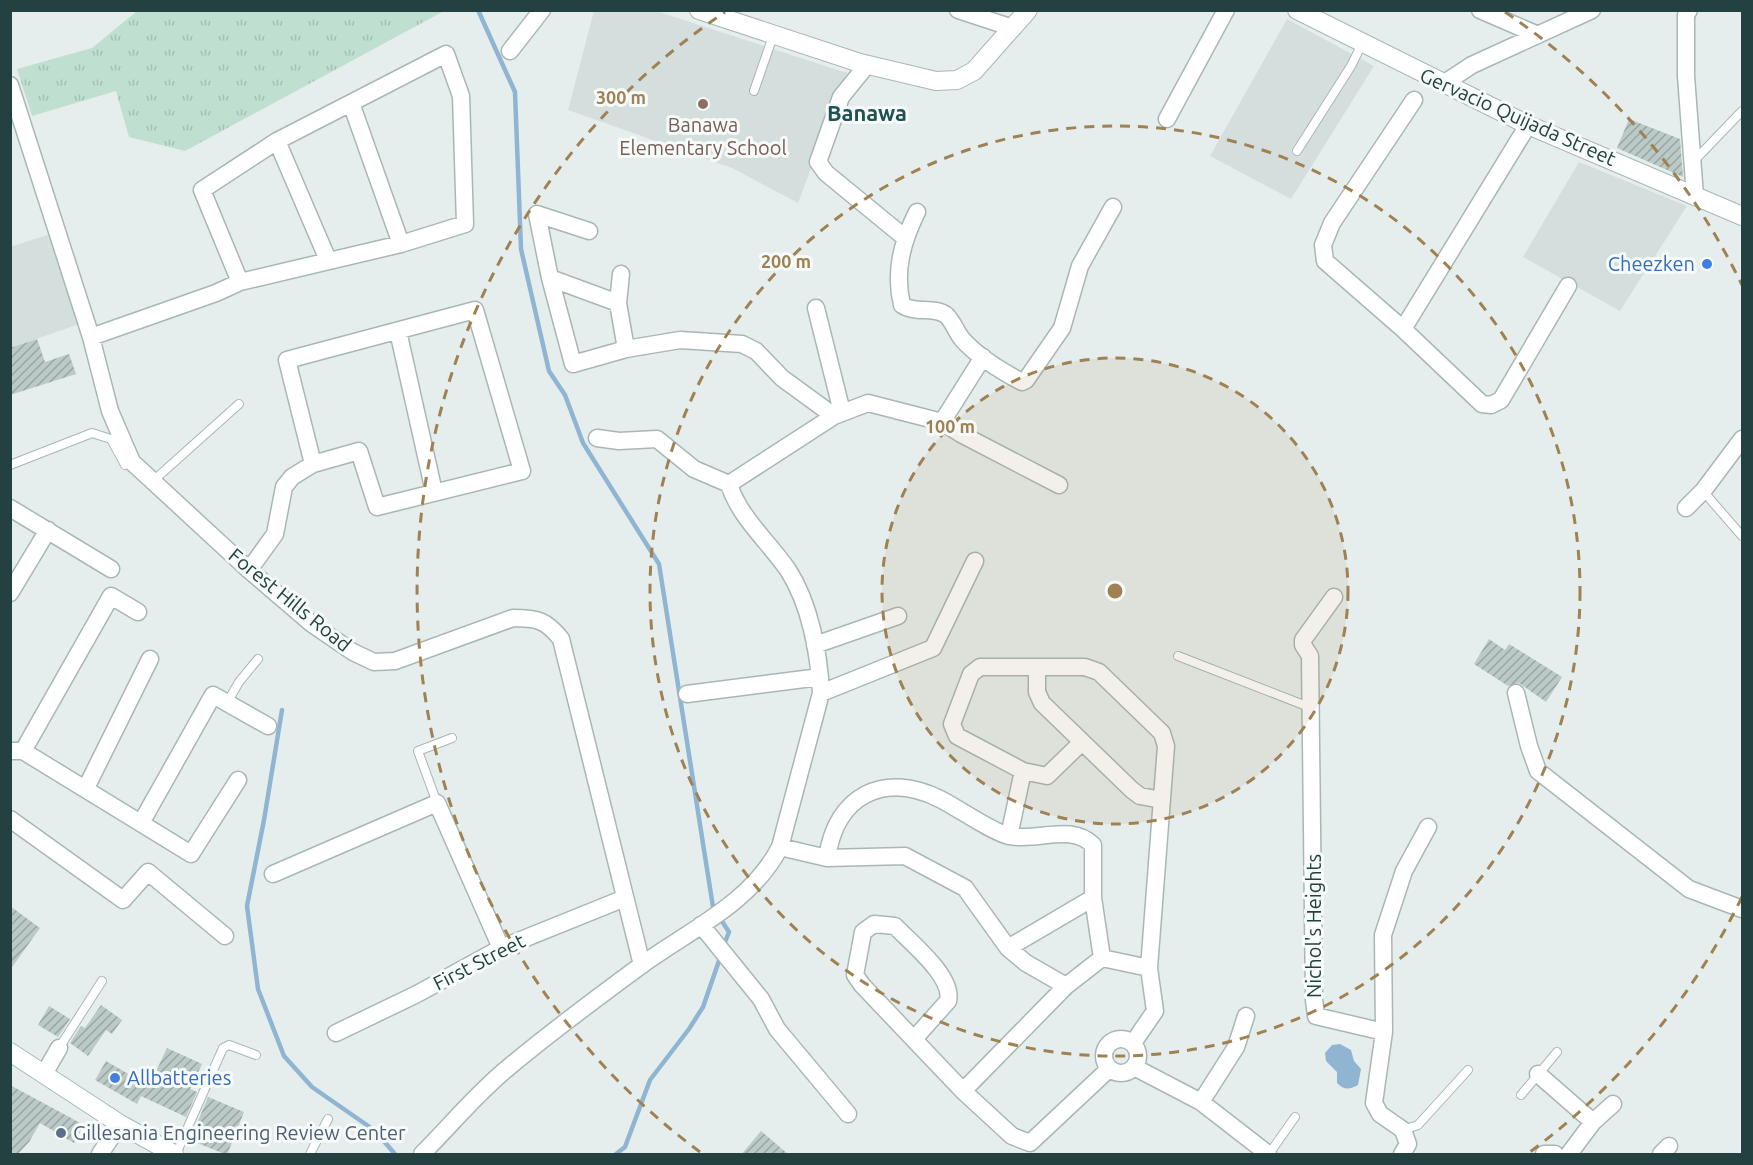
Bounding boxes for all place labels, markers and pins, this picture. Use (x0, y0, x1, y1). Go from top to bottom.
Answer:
marker: Banawa Elementary School (696, 97, 710, 111)
place label: Banawa Elementary School (619, 113, 787, 159)
place label: Cheezken (1608, 252, 1695, 275)
marker: Cheezken (1700, 257, 1714, 271)
centre of rings (1105, 581, 1125, 601)
place label: Allbatteries (127, 1066, 231, 1089)
marker: Allbatteries (108, 1071, 122, 1085)
place label: Gillesania Engineering Review Center (73, 1121, 406, 1144)
marker: Gillesania Engineering Review Center (54, 1126, 68, 1140)

